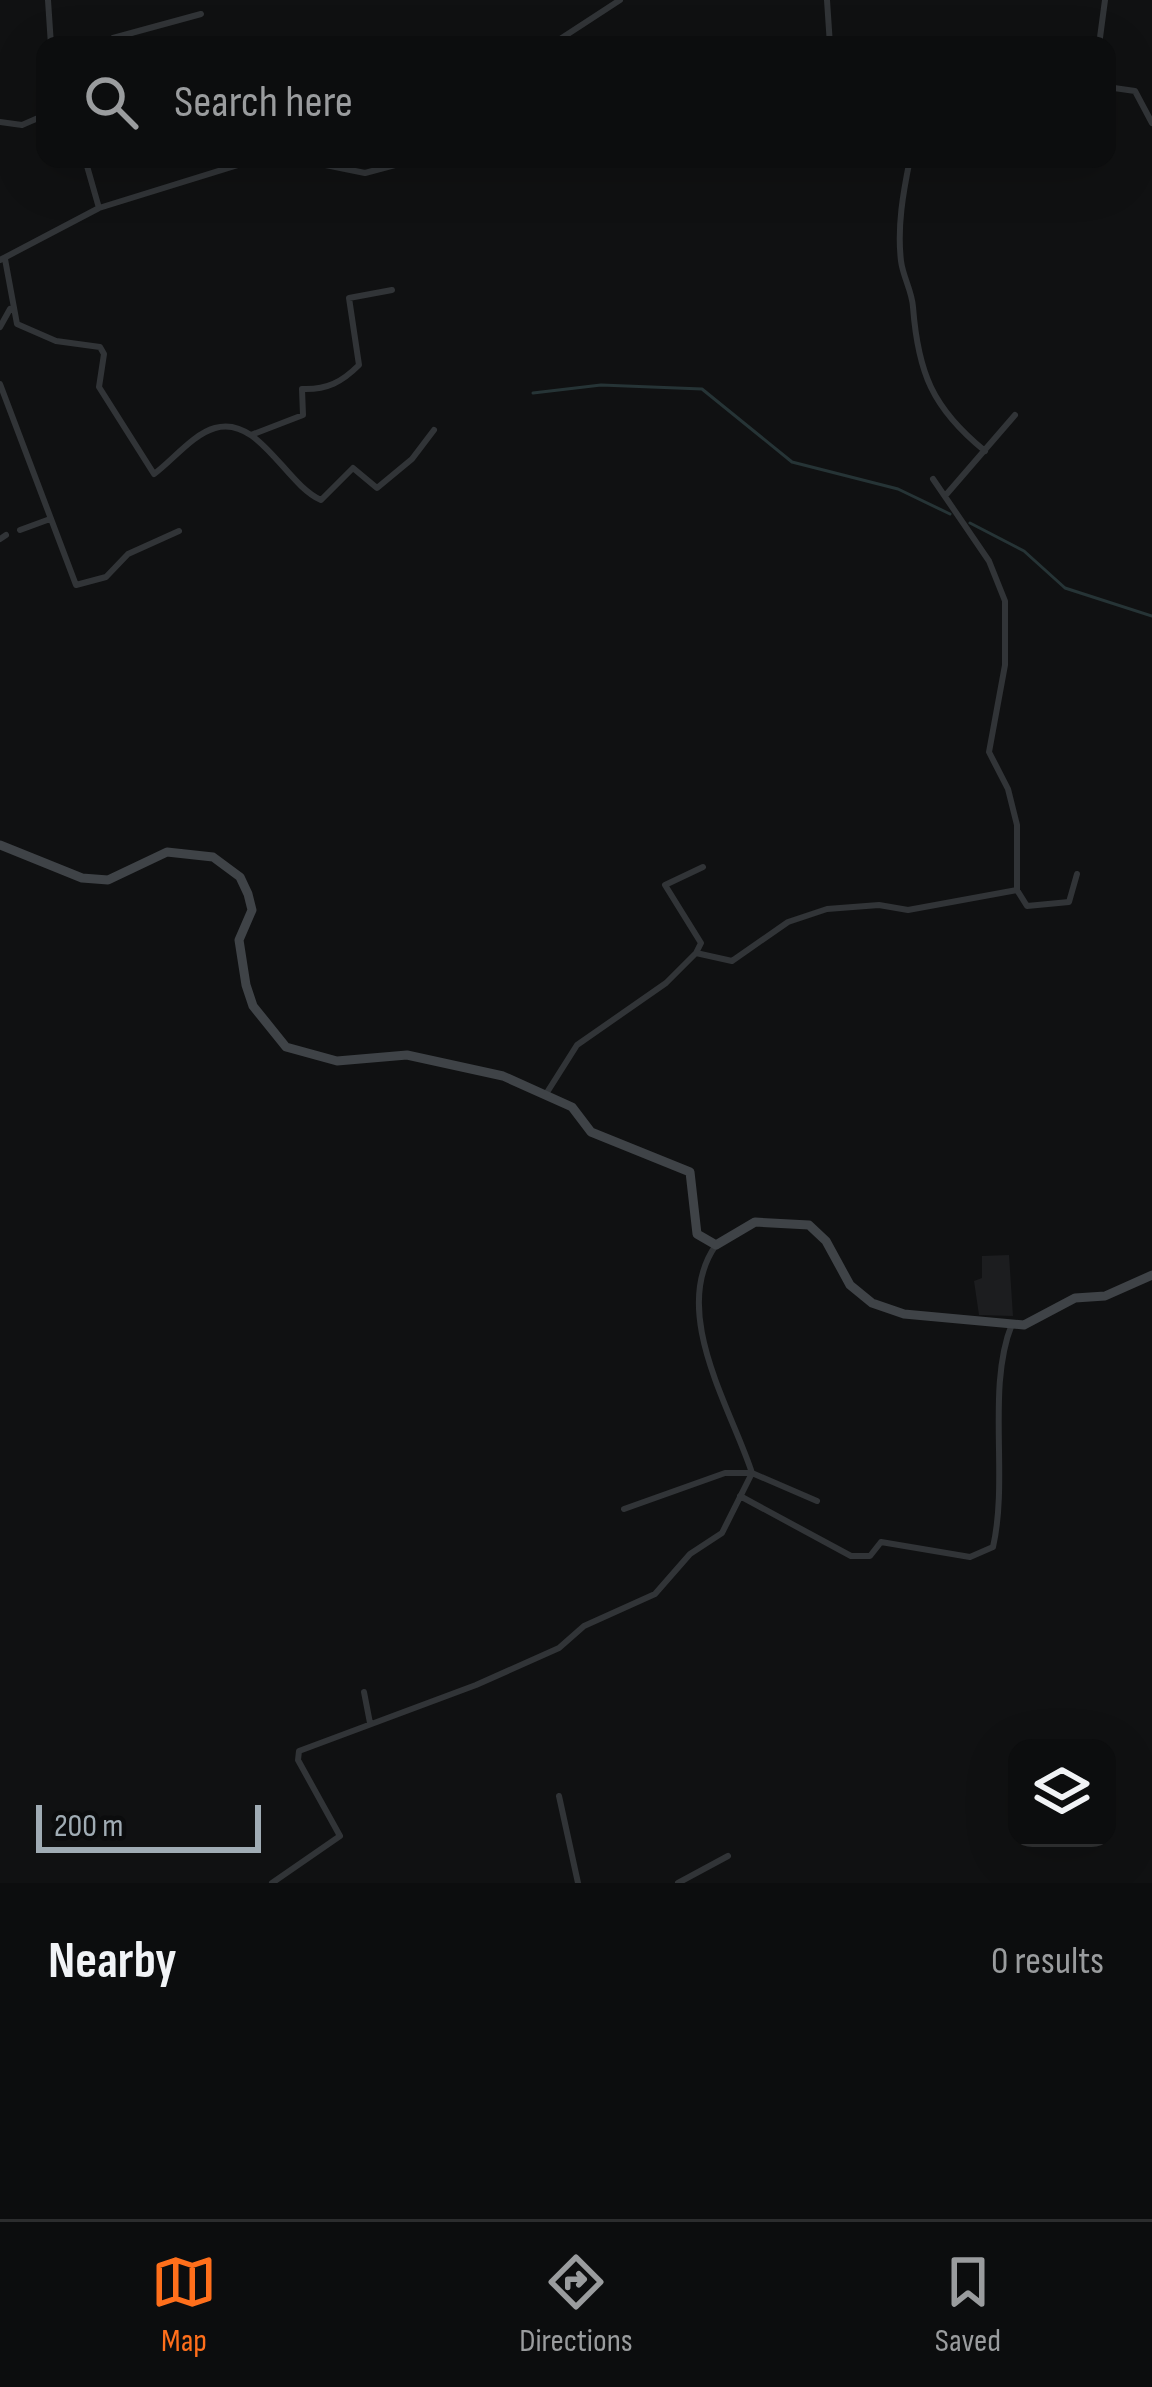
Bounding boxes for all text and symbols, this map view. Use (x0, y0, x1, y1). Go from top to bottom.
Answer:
search box (36, 36, 1116, 168)
icon: search (78, 69, 144, 135)
text: Search here (174, 75, 353, 130)
map controls (1008, 1739, 1116, 1847)
button: layers (1008, 1739, 1116, 1847)
scale bar (36, 1799, 261, 1852)
text: 200 m (54, 1806, 123, 1846)
text: Nearby (48, 1931, 177, 1992)
text: 0 results (991, 1938, 1104, 1985)
tab: Map (151, 2249, 217, 2361)
tab: Directions (519, 2249, 633, 2361)
tab: Saved (935, 2249, 1001, 2361)

